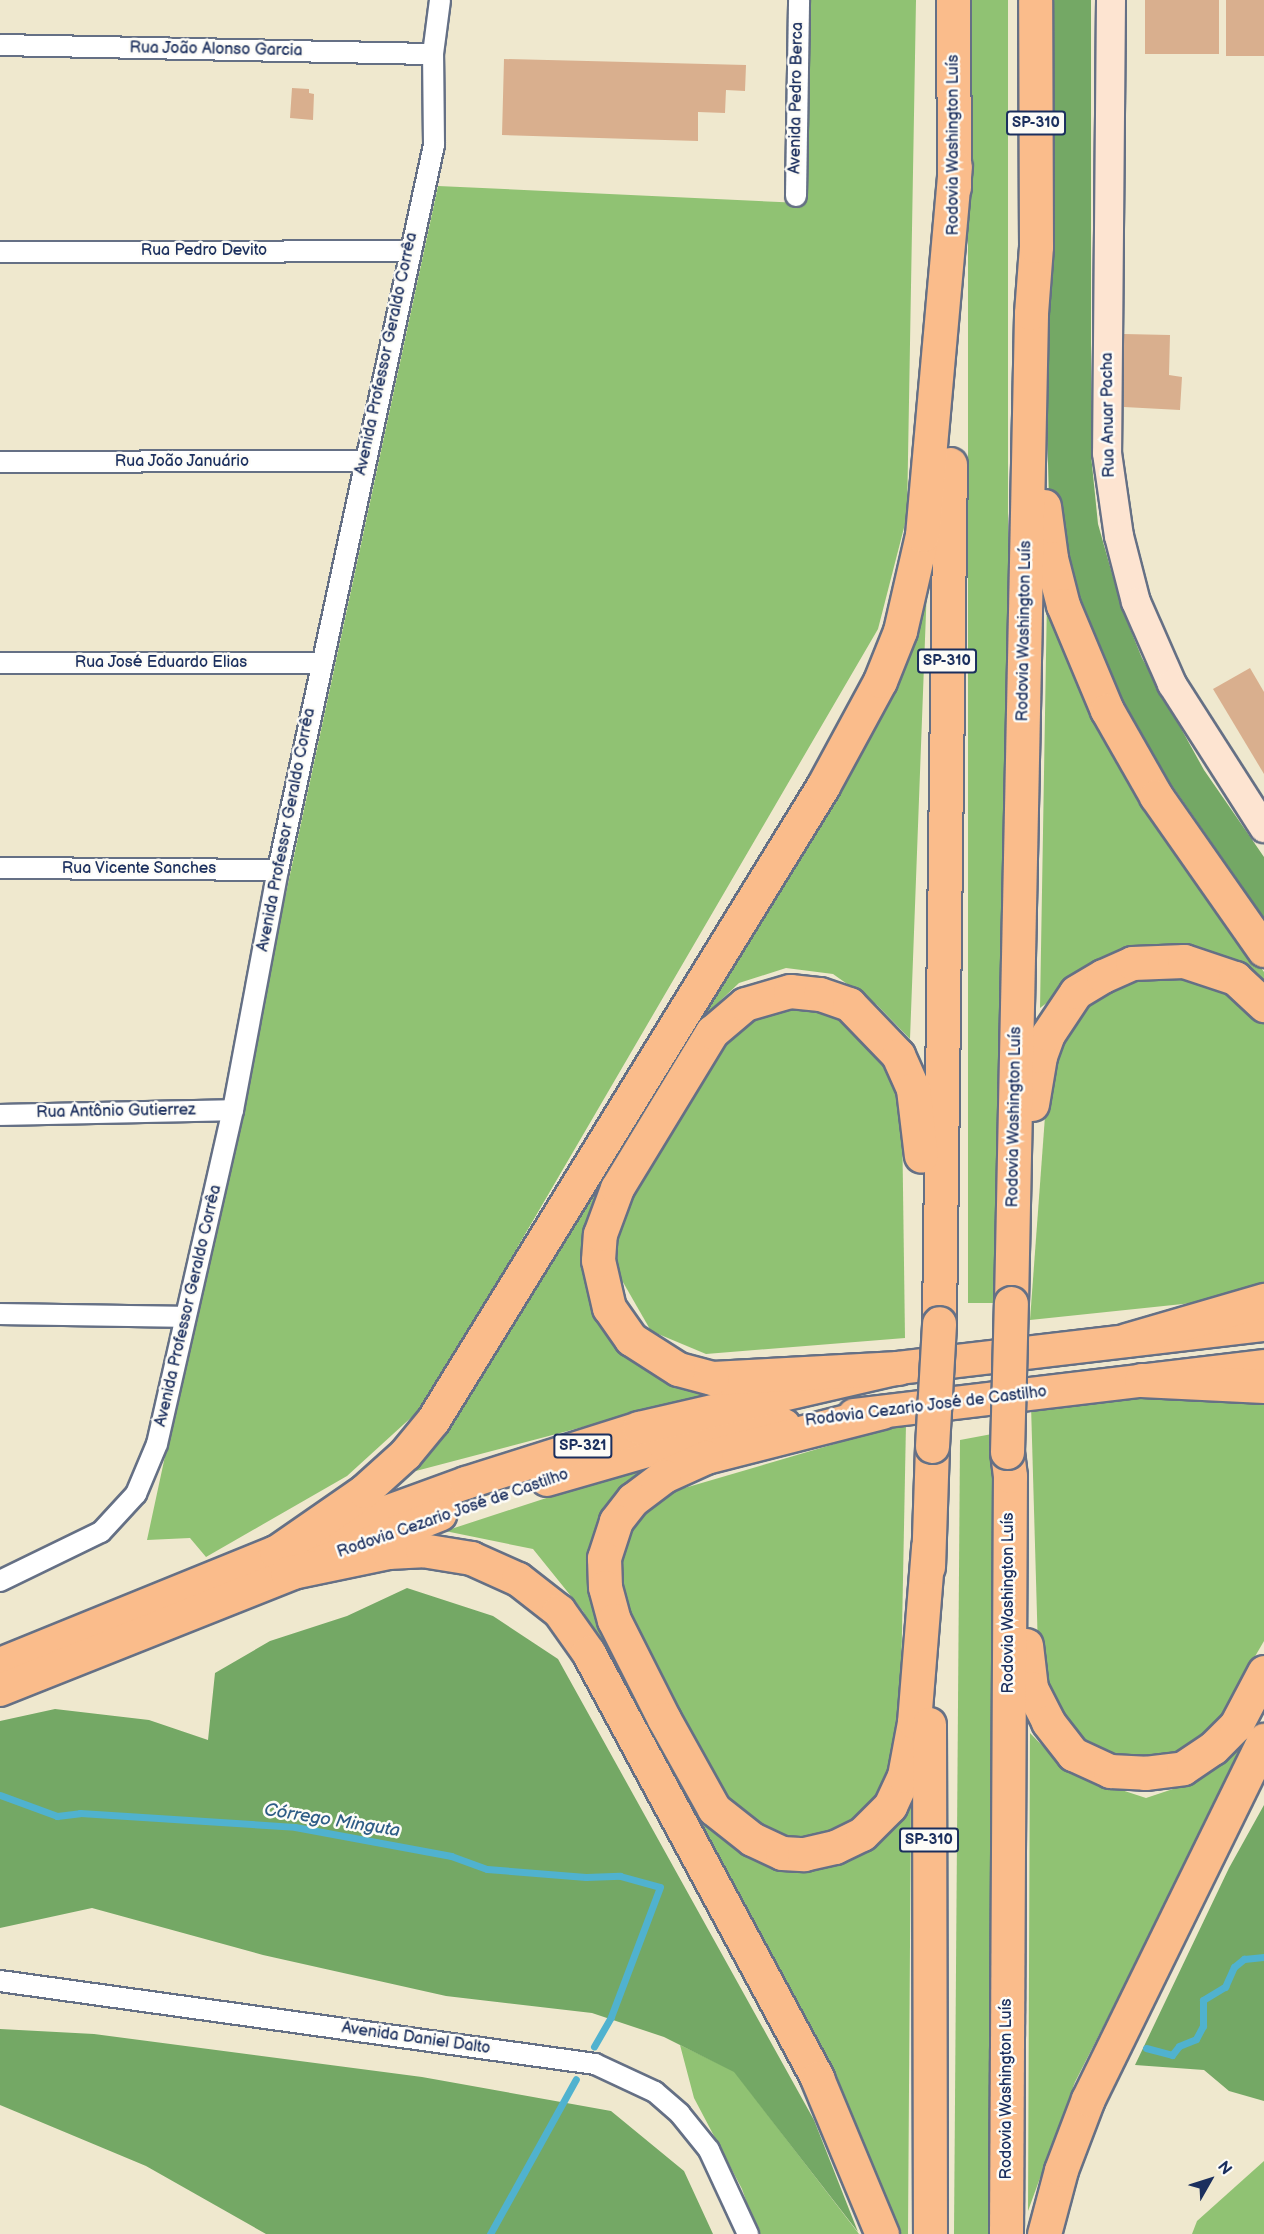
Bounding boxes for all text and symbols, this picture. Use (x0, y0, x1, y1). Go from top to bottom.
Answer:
street label: Avenida Pedro Berca (786, 22, 808, 174)
street label: Rua João Alonso Garcia (129, 39, 303, 61)
street label: Rodovia Washington Luís (944, 54, 964, 236)
road number: SP-310 (1006, 111, 1066, 135)
street label: Avenida Professor Geraldo Corrêa (352, 231, 422, 477)
street label: Rua Pedro Devito (141, 241, 267, 261)
street label: Rua Anuar Pacha (1098, 352, 1120, 478)
street label: Rua João Januário (114, 452, 250, 472)
street label: Rodovia Washington Luís (1014, 540, 1036, 722)
road number: SP-310 (917, 649, 977, 673)
street label: Rua José Eduardo Elias (74, 653, 248, 673)
street label: Avenida Professor Geraldo Corrêa (254, 707, 320, 953)
street label: Rua Vicente Sanches (61, 859, 217, 879)
street label: Rodovia Washington Luís (1004, 1026, 1026, 1208)
street label: Rua Antônio Gutierrez (36, 1101, 196, 1123)
street label: Avenida Professor Geraldo Corrêa (152, 1183, 226, 1429)
street label: Rodovia Cezario José de Castilho (804, 1383, 1048, 1431)
road number: SP-321 (553, 1434, 613, 1458)
street label: Rodovia Cezario José de Castilho (334, 1465, 572, 1563)
street label: Rodovia Washington Luís (999, 1512, 1019, 1694)
water label: Córrego Minguta (262, 1800, 402, 1842)
road number: SP-310 (899, 1828, 959, 1852)
street label: Rodovia Washington Luís (997, 1998, 1017, 2180)
street label: Avenida Daniel Dalto (340, 2019, 492, 2059)
north arrow (1180, 2150, 1240, 2210)
text: N (1213, 2158, 1236, 2179)

